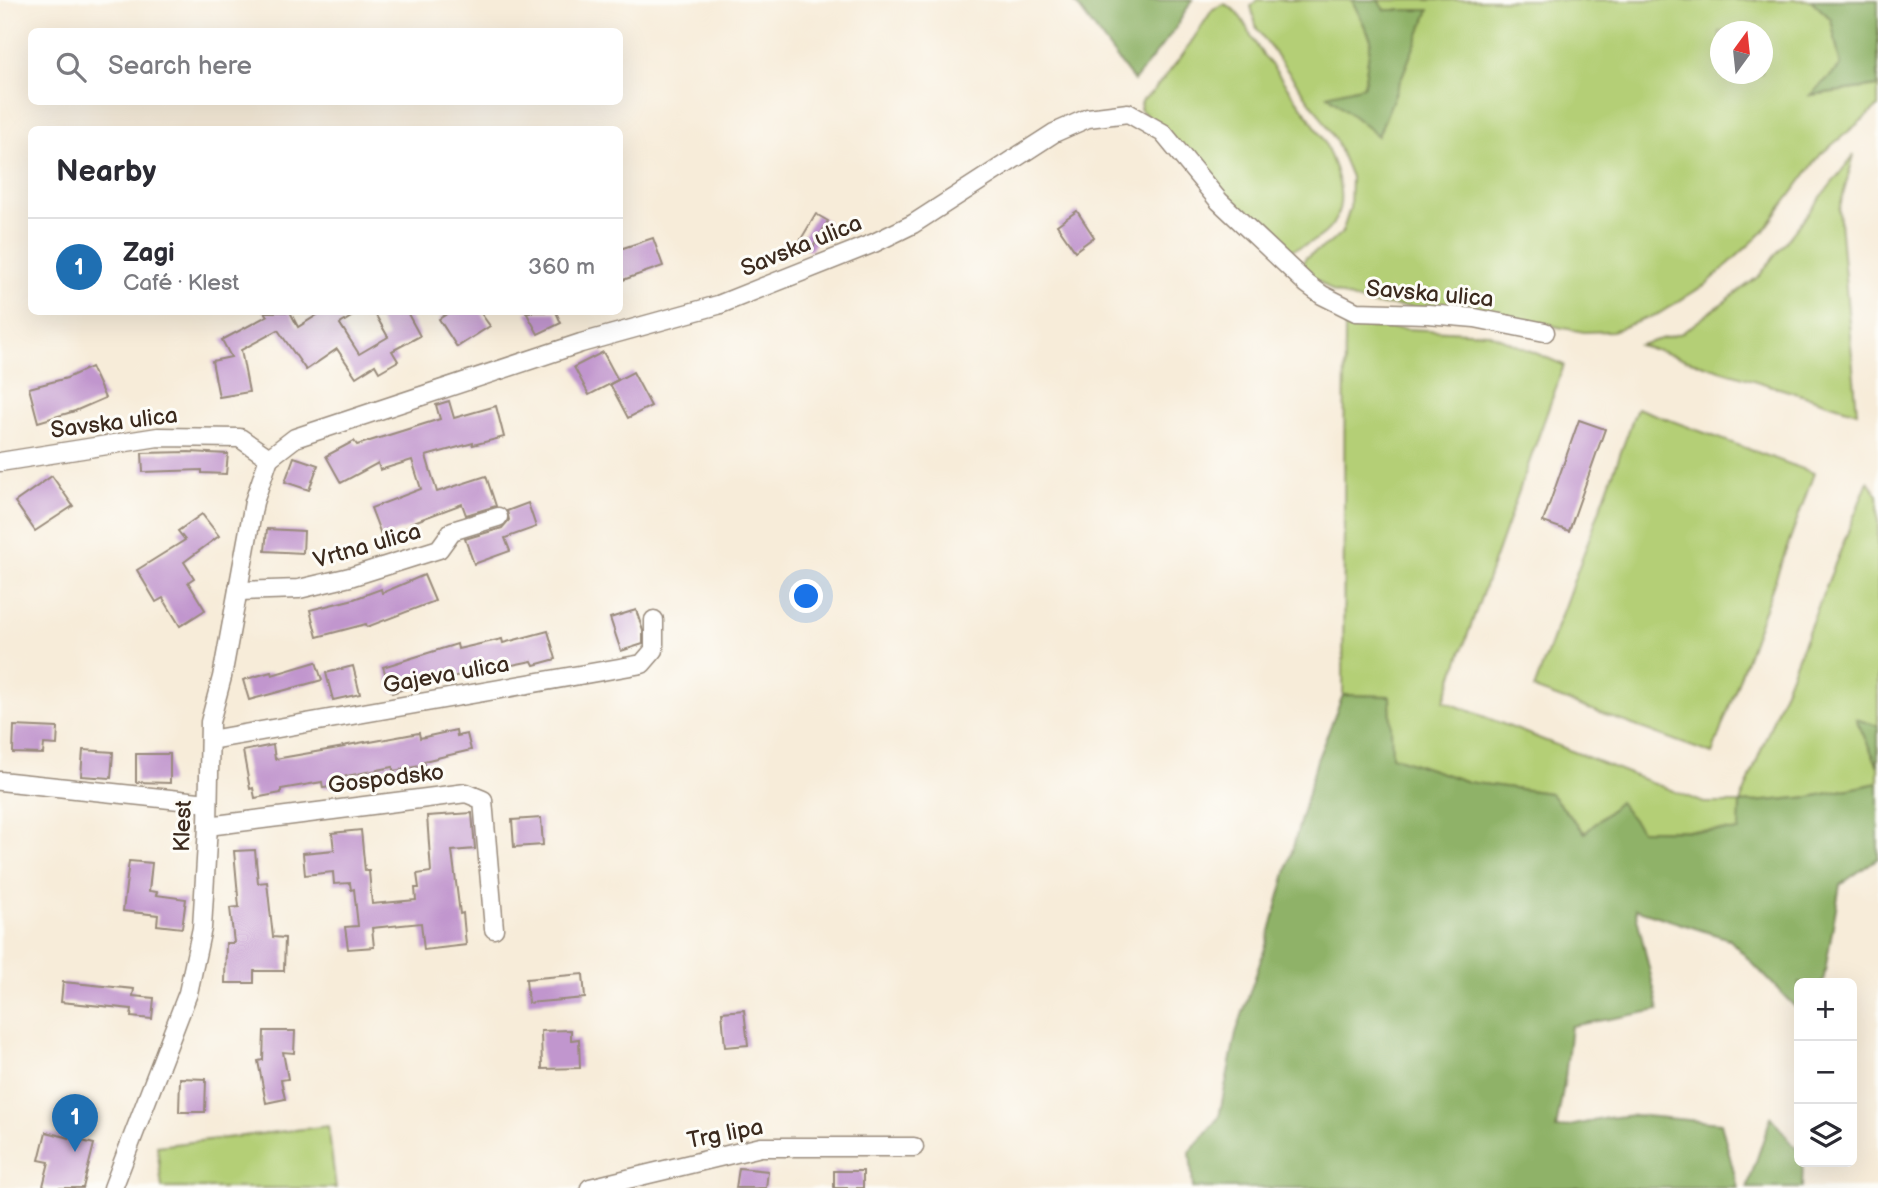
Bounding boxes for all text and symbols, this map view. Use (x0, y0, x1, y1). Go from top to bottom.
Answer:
north arrow (1710, 21, 1773, 84)
search box (28, 28, 623, 105)
icon: search (52, 48, 90, 86)
text: Search here (108, 51, 252, 82)
text: Nearby (56, 154, 156, 190)
street label: Savska ulica (737, 209, 866, 283)
text: Zagi (123, 238, 175, 269)
text: 1 (74, 253, 84, 281)
text: 360 m (528, 253, 595, 281)
text: Café · Klest (123, 269, 239, 297)
street label: Savska ulica (1365, 274, 1495, 314)
street label: Savska ulica (49, 401, 179, 445)
street label: Vrtna ulica (310, 517, 424, 575)
your location (789, 579, 823, 613)
street label: Gajeva ulica (381, 650, 512, 700)
street label: Gospodsko (327, 758, 446, 800)
street label: Klest (168, 800, 198, 852)
map controls (1794, 978, 1857, 1167)
button: + (1794, 978, 1857, 1041)
button: − (1794, 1041, 1857, 1104)
pin: 1 (52, 1094, 98, 1152)
button: layers (1794, 1104, 1857, 1167)
street label: Trg lipa (685, 1113, 766, 1155)

